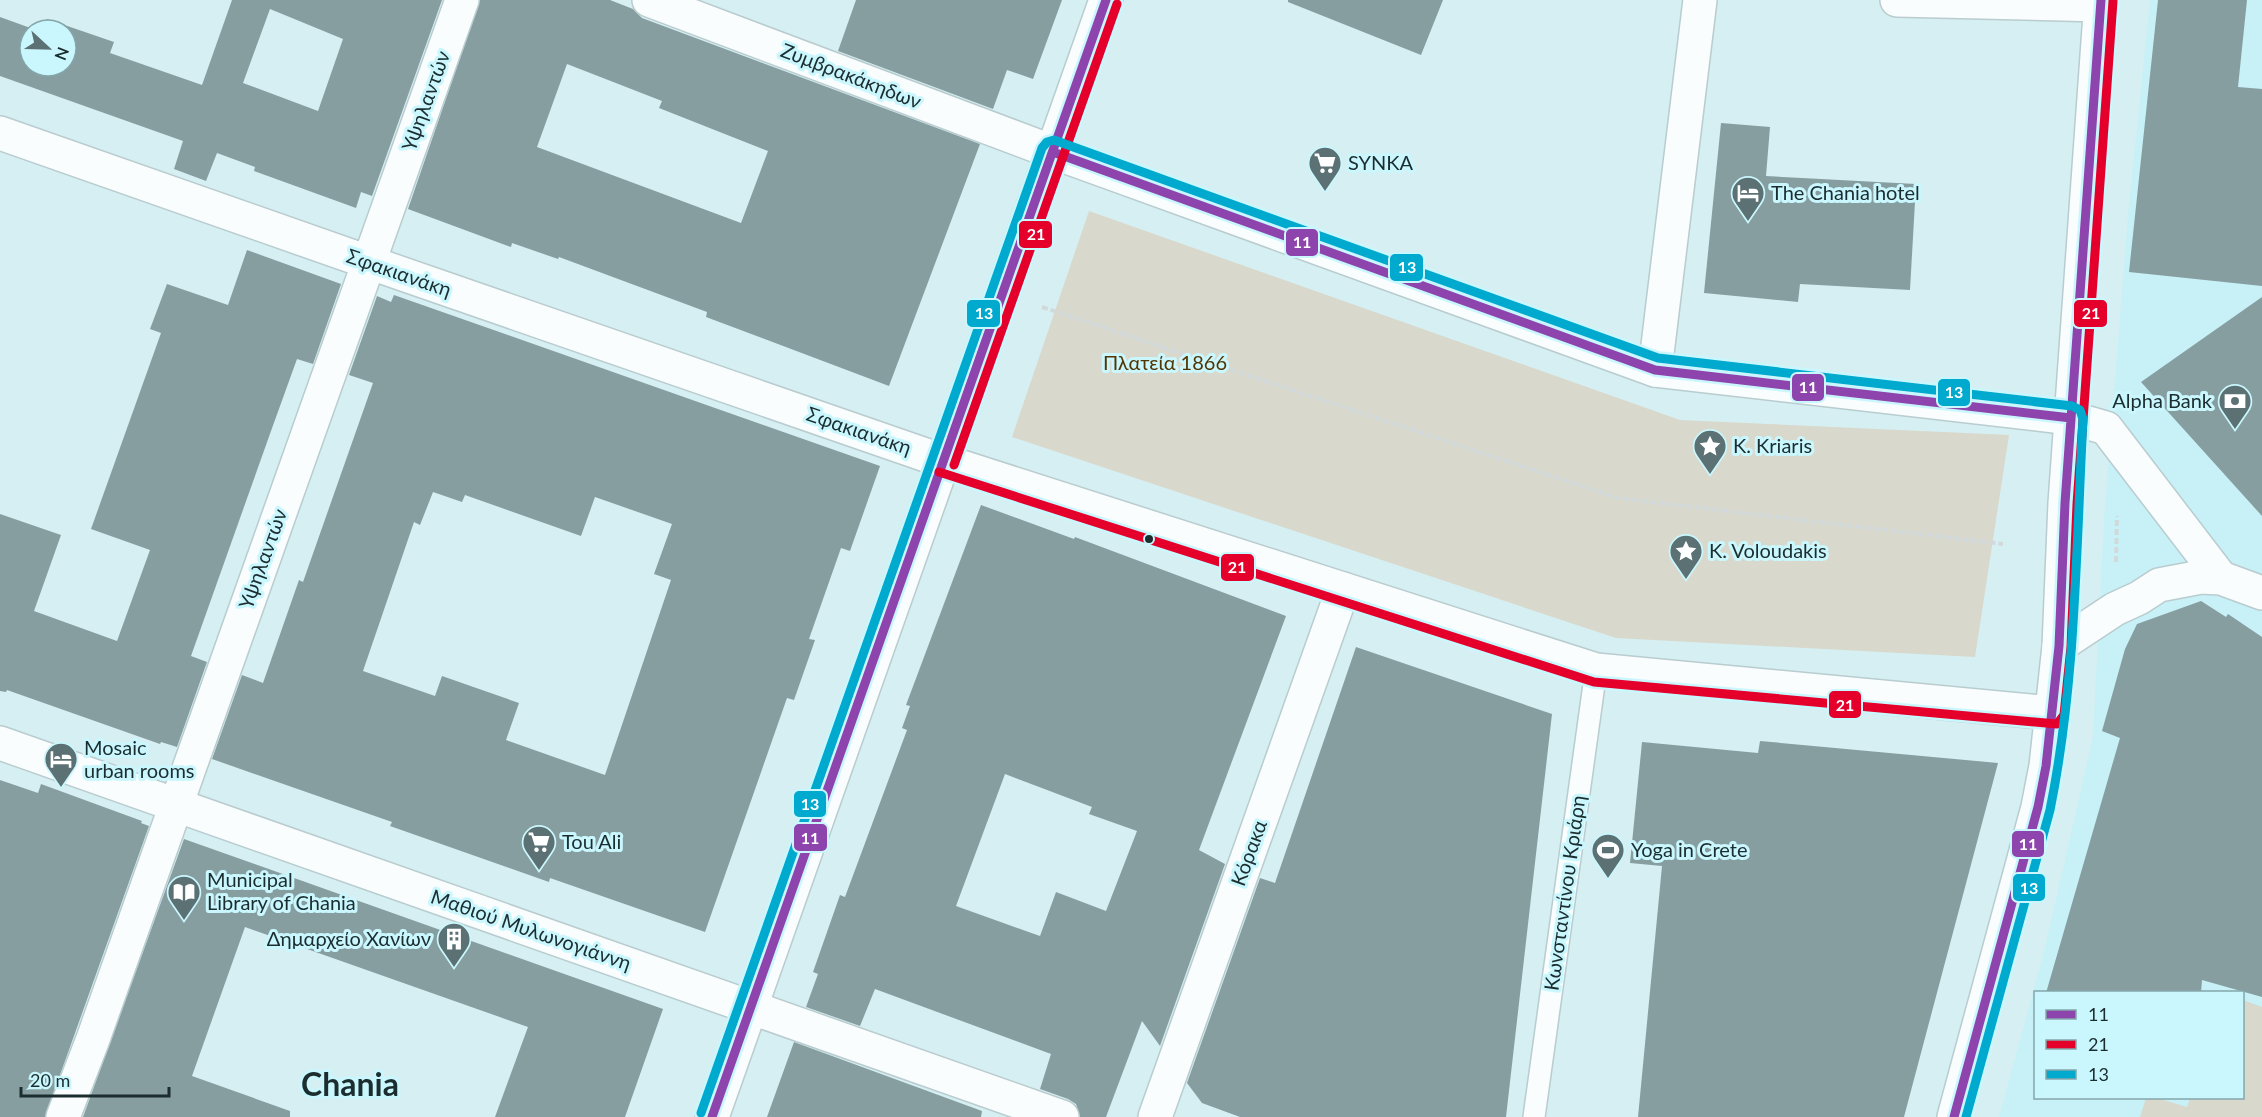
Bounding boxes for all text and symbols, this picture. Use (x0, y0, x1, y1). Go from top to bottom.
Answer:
north arrow (18, 18, 78, 78)
street label: Ζυμβρακάκηδων (778, 37, 925, 113)
text: N (51, 45, 73, 63)
street label: Υψηλαντών (396, 47, 454, 154)
supermarket icon: SYNKA (1307, 145, 1343, 192)
place label: SYNKA (1348, 150, 1414, 174)
hotel icon: The Chania hotel (1730, 175, 1766, 222)
place label: The Chania hotel (1771, 180, 1920, 204)
line badge: 21 (1018, 220, 1053, 249)
text: 21 (1027, 224, 1045, 243)
line badge: 11 (1285, 228, 1319, 257)
text: 11 (1293, 232, 1311, 251)
street label: Σφακιανάκη (344, 243, 455, 301)
line badge: 13 (1389, 253, 1424, 282)
text: 13 (1398, 257, 1416, 276)
line badge: 13 (966, 299, 1001, 328)
line badge: 21 (2073, 299, 2108, 328)
text: 13 (975, 303, 993, 322)
text: 21 (2082, 303, 2100, 322)
park label: Πλατεία 1866 (1103, 350, 1227, 374)
line badge: 11 (1791, 373, 1825, 402)
text: 11 (1799, 377, 1817, 396)
line badge: 13 (1937, 378, 1971, 407)
text: 13 (1945, 382, 1963, 401)
bank icon: Alpha Bank (2217, 383, 2253, 430)
place label: Alpha Bank (2112, 388, 2213, 412)
street label: Σφακιανάκη (804, 401, 915, 459)
place icon: K. Kriaris (1692, 428, 1728, 475)
place label: K. Kriaris (1733, 433, 1812, 457)
street label: Υψηλαντών (233, 505, 291, 612)
unlabelled marker (1143, 533, 1155, 545)
place icon: K. Voloudakis (1668, 533, 1704, 580)
place label: K. Voloudakis (1709, 538, 1827, 562)
line badge: 21 (1220, 553, 1255, 582)
text: 21 (1228, 557, 1246, 576)
line badge: 21 (1828, 690, 1862, 719)
text: 21 (1836, 695, 1854, 714)
place label: Mosaic urban rooms (84, 735, 195, 782)
hotel icon: Mosaic urban rooms (43, 741, 79, 788)
line badge: 13 (793, 790, 827, 818)
text: 13 (801, 794, 819, 813)
street label: Κωνσταντίνου Κριάρη (1538, 794, 1590, 992)
street label: Κόρακα (1225, 816, 1271, 889)
line badge: 11 (793, 823, 828, 852)
supermarket icon: Tou Ali (521, 824, 557, 871)
text: 11 (801, 828, 819, 847)
place label: Tou Ali (562, 829, 621, 853)
line badge: 11 (2011, 830, 2045, 858)
sports icon: Yoga in Crete (1590, 832, 1626, 879)
text: 11 (2019, 834, 2037, 853)
place label: Yoga in Crete (1631, 837, 1747, 861)
place label: Municipal Library of Chania (207, 867, 356, 914)
line badge: 13 (2012, 873, 2046, 902)
library icon: Municipal Library of Chania (166, 874, 202, 921)
text: 13 (2020, 878, 2038, 897)
street label: Μαθιού Μυλωνογιάννη (428, 883, 635, 975)
building icon: Δημαρχείο Χανίων (436, 921, 472, 968)
place label: Δημαρχείο Χανίων (267, 926, 431, 950)
legend (2034, 991, 2244, 1099)
text: 11 (2088, 1003, 2109, 1025)
text: 21 (2088, 1033, 2109, 1055)
scale bar (21, 1060, 170, 1098)
text: 13 (2088, 1063, 2109, 1085)
district label: Chania (301, 1064, 399, 1103)
text: 20 m (30, 1069, 70, 1091)

